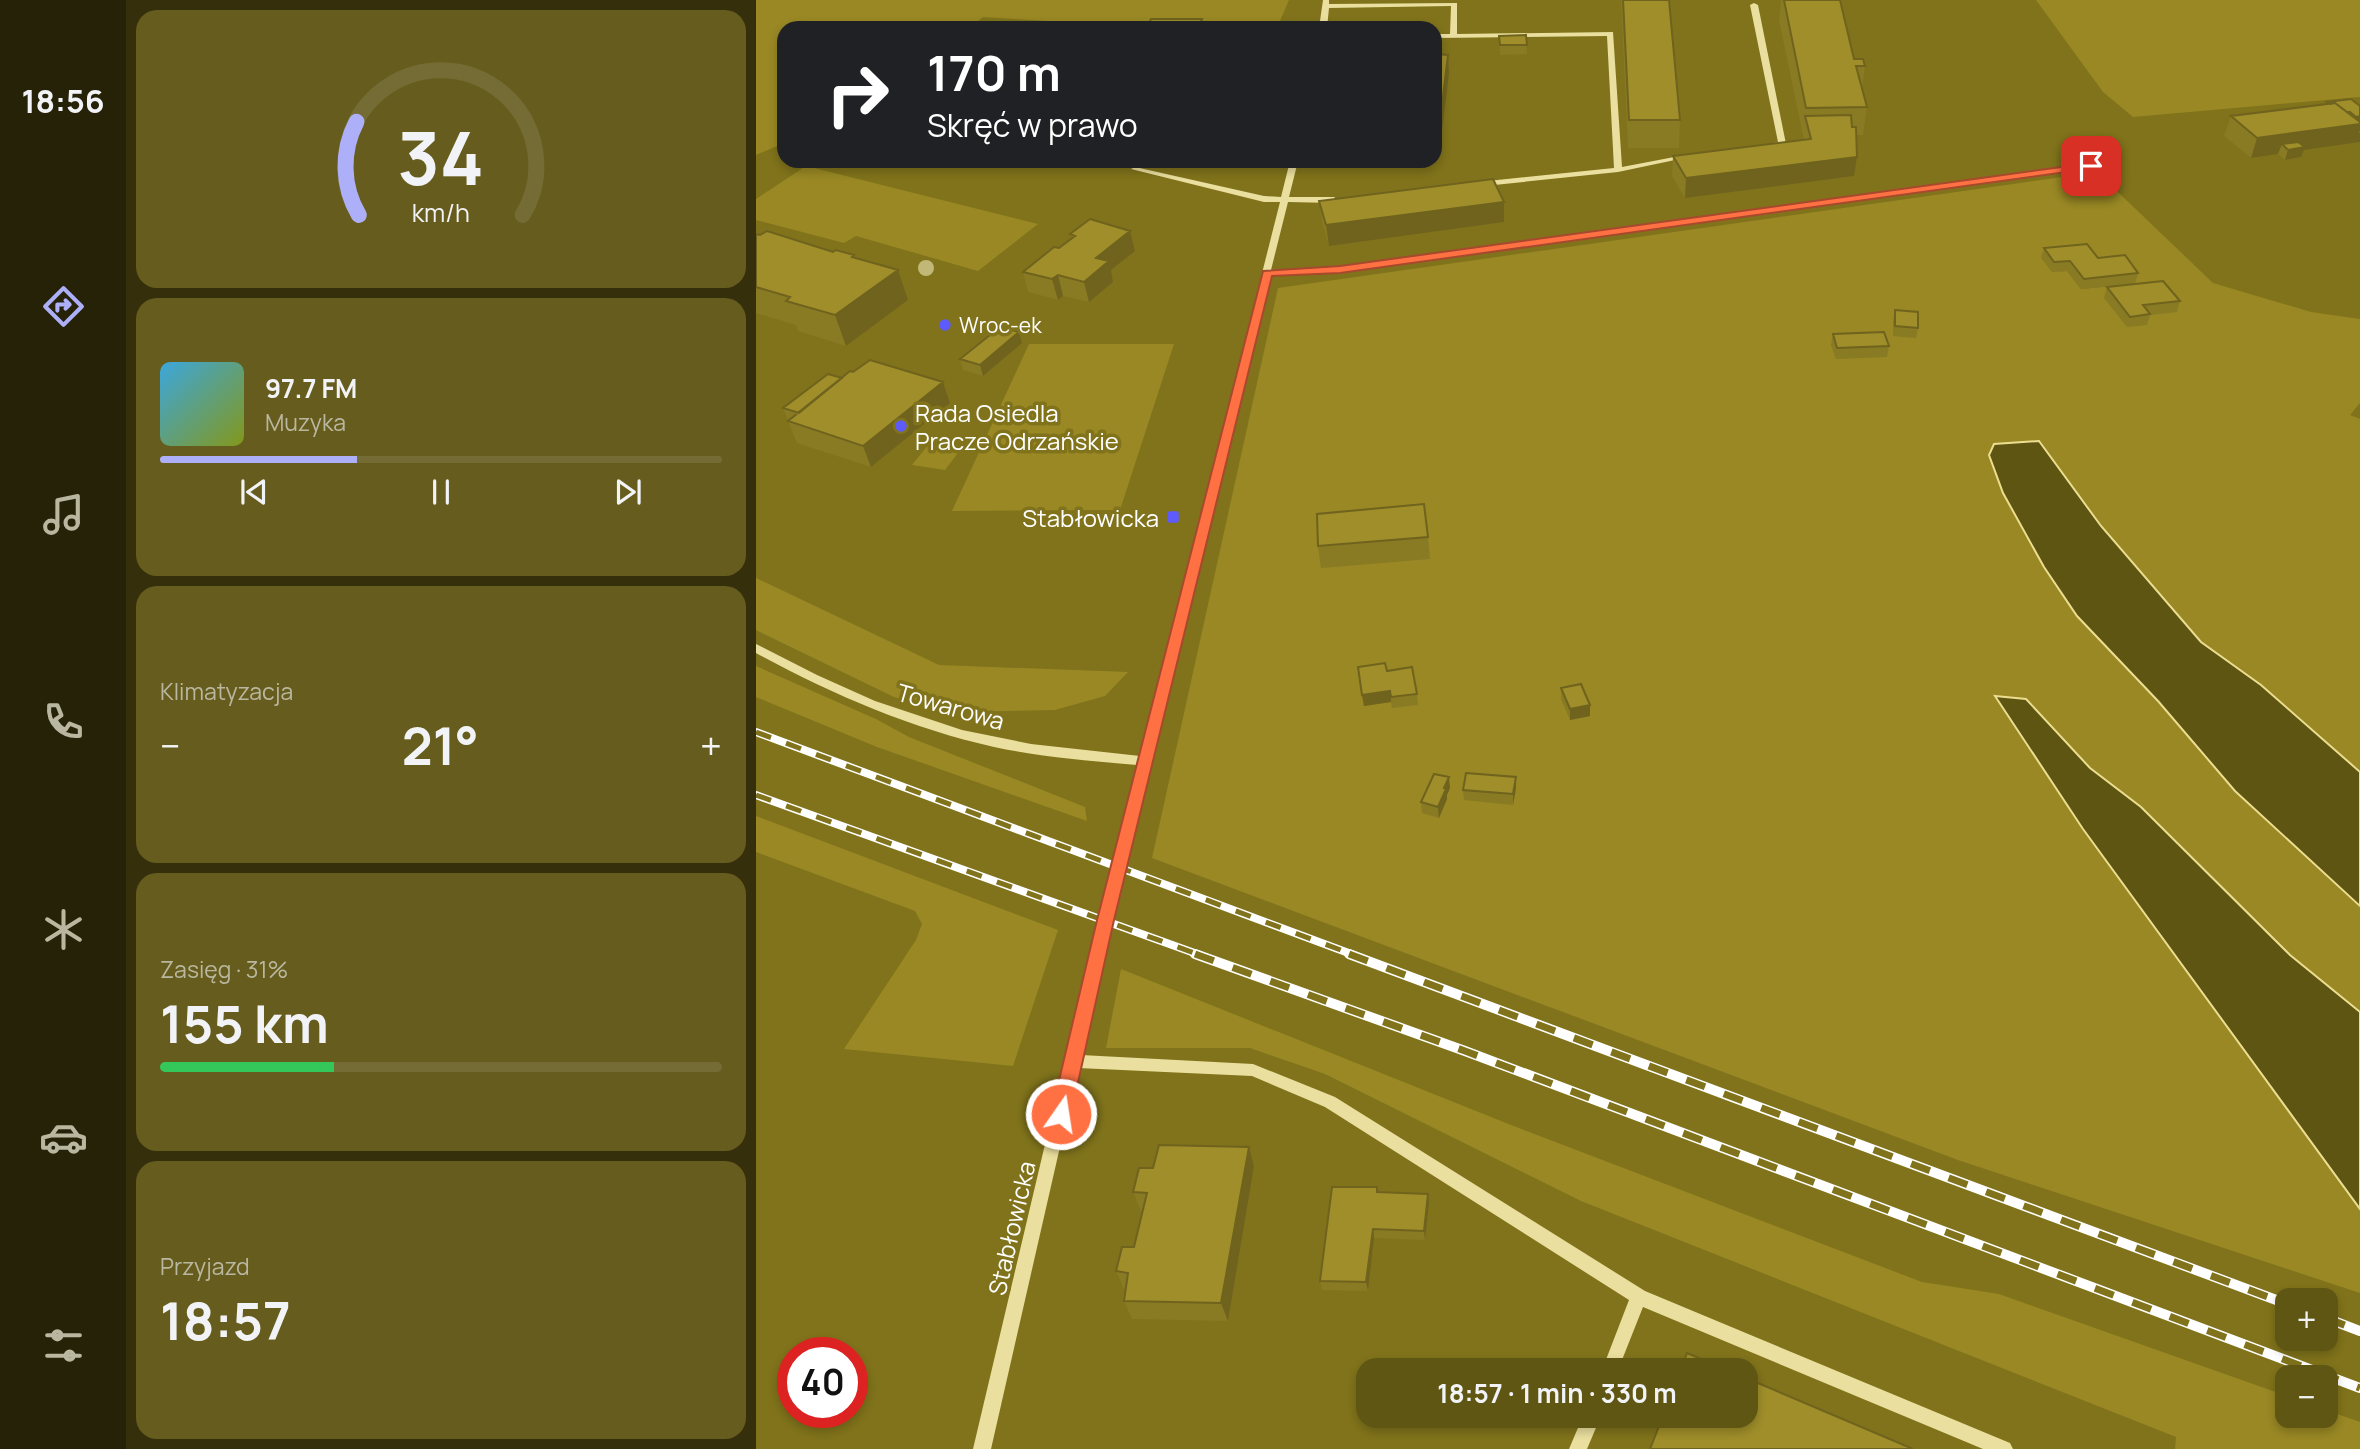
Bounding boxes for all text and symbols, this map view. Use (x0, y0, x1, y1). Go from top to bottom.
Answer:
text: 170 m (927, 39, 1061, 106)
icon: right (812, 49, 903, 140)
text: 18:56 (21, 79, 105, 123)
text: Skręć w prawo (927, 103, 1138, 147)
text: 34 (398, 107, 484, 207)
pin (2061, 136, 2121, 196)
icon: arrive (2072, 147, 2110, 185)
text: km/h (412, 195, 470, 230)
icon: directions (39, 282, 88, 331)
place label: Wroc-ek (959, 311, 1042, 339)
marker: Wroc-ek (937, 317, 953, 333)
text: 97.7 FM (265, 370, 357, 406)
place label: Rada Osiedla Pracze Odrzańskie (915, 396, 1119, 457)
text: Muzyka (265, 406, 346, 438)
marker: Rada Osiedla Pracze Odrzańskie (893, 418, 909, 434)
icon: previous (235, 473, 273, 511)
icon: pause (422, 473, 460, 511)
icon: next (609, 473, 647, 511)
icon: music (39, 490, 88, 539)
place label: Stabłowicka (1022, 501, 1159, 534)
marker: Stabłowicka (1165, 509, 1181, 525)
text: Klimatyzacja (160, 675, 293, 707)
street label: Towarowa (893, 675, 1009, 737)
icon: phone (39, 697, 88, 746)
text: 21° (402, 710, 479, 781)
text: − (160, 719, 181, 771)
text: + (700, 719, 722, 771)
icon: climate (39, 905, 88, 954)
text: Zasięg · 31% (160, 953, 288, 985)
text: 155 km (160, 988, 329, 1059)
position arrow (1024, 1077, 1098, 1151)
icon: car (39, 1113, 88, 1162)
street label: Stabłowicka (980, 1158, 1042, 1298)
text: Przyjazd (160, 1250, 250, 1282)
text: 18:57 (160, 1285, 291, 1356)
map controls (2275, 1288, 2338, 1428)
button: + (2275, 1288, 2338, 1351)
icon: filters (39, 1321, 88, 1370)
speed limit sign: 40 (777, 1337, 868, 1428)
button: − (2275, 1365, 2338, 1428)
text: 18:57 · 1 min · 330 m (1437, 1375, 1677, 1411)

